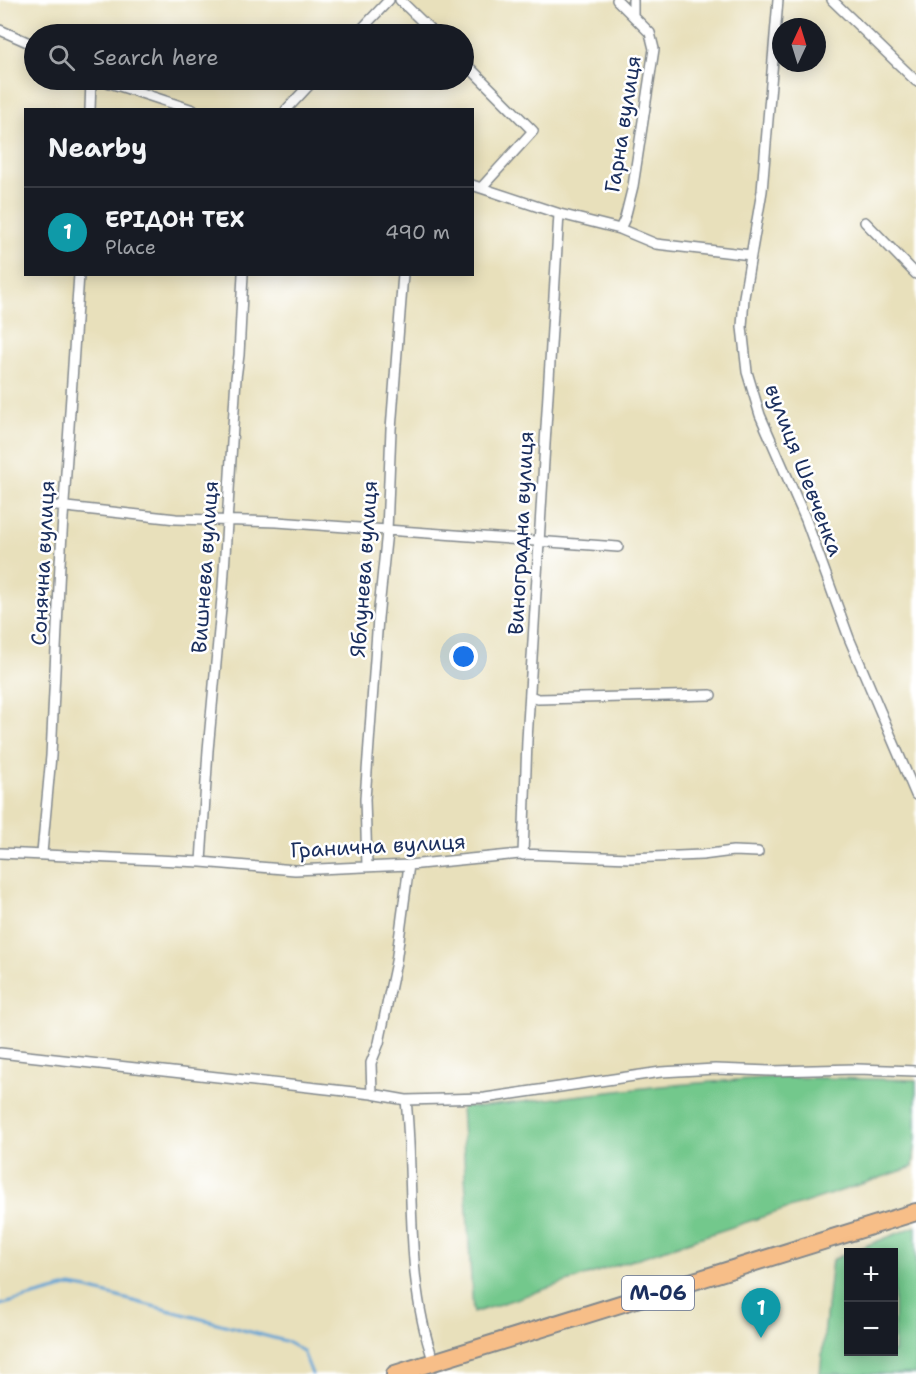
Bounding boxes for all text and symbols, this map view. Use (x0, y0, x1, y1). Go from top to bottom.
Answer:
north arrow (772, 18, 826, 72)
search box (24, 24, 474, 90)
icon: search (45, 41, 78, 74)
text: Search here (93, 43, 219, 72)
street label: Гарна вулиця (598, 53, 648, 195)
text: Nearby (48, 130, 147, 165)
text: ЕРІДОН ТЕХ (105, 205, 245, 234)
text: 1 (63, 219, 72, 245)
text: 490 m (385, 219, 450, 245)
text: Place (105, 234, 156, 260)
street label: вулиця Шевченка (758, 380, 850, 560)
street label: Виноградна вулиця (502, 430, 540, 636)
street label: Сонячна вулиця (25, 480, 61, 646)
street label: Вишнева вулиця (185, 480, 225, 654)
street label: Яблунева вулиця (344, 480, 384, 658)
your location (449, 642, 478, 671)
street label: Гранична вулиця (290, 827, 466, 865)
map controls (844, 1248, 898, 1356)
button: + (844, 1248, 898, 1302)
road number: М-06 (622, 1276, 694, 1310)
pin: 1 (742, 1288, 780, 1338)
button: − (844, 1302, 898, 1356)

